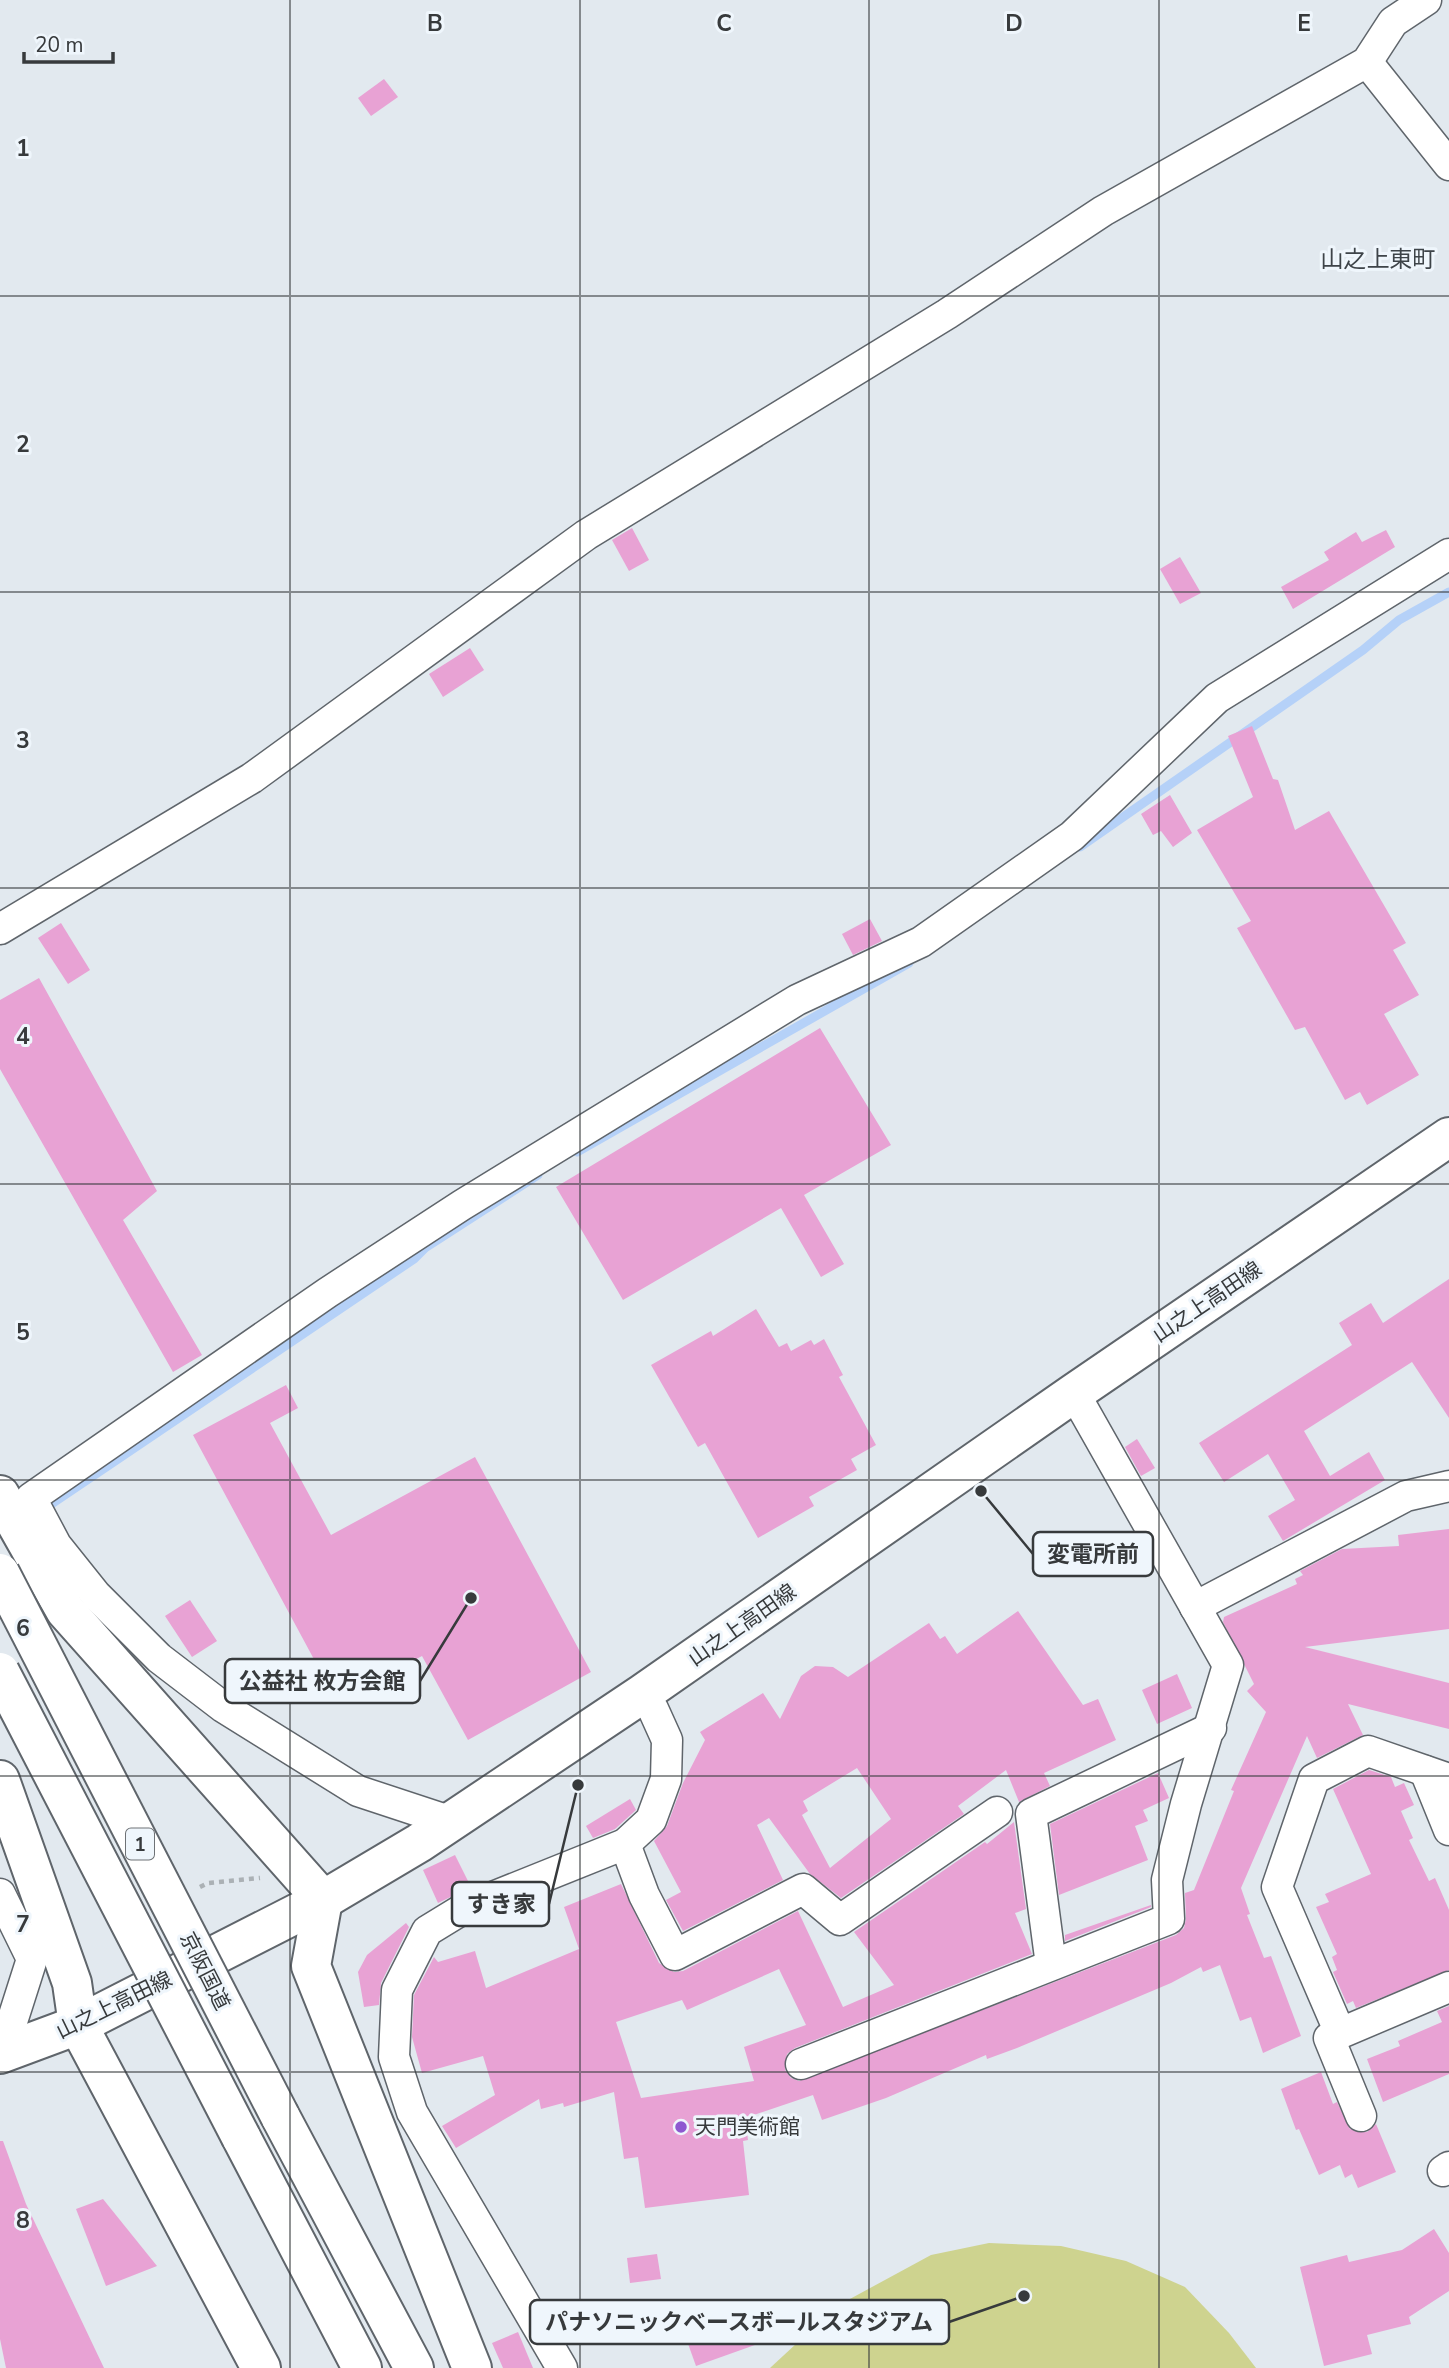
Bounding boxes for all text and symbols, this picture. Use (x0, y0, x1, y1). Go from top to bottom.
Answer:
text: B (427, 8, 443, 39)
text: C (716, 8, 732, 39)
text: D (1005, 8, 1023, 39)
text: E (1297, 8, 1311, 39)
scale bar (24, 21, 114, 65)
text: 20 m (35, 31, 84, 59)
text: 1 (16, 133, 30, 164)
district label: 山之上東町 (1321, 244, 1436, 275)
text: 2 (16, 429, 30, 460)
text: 3 (16, 725, 30, 756)
text: 4 (16, 1021, 30, 1052)
street label: 山之上高田線 (1147, 1255, 1267, 1349)
text: 5 (16, 1317, 30, 1348)
callout: 変電所前 (1033, 1532, 1153, 1576)
text: 変電所前 (1047, 1539, 1139, 1570)
street label: 山之上高田線 (682, 1577, 802, 1673)
text: 6 (16, 1613, 30, 1644)
callout: 公益社 枚方会館 (225, 1659, 420, 1703)
text: 公益社 枚方会館 (238, 1666, 406, 1697)
road number: 1 (126, 1828, 154, 1860)
callout: すき家 (452, 1882, 549, 1926)
text: すき家 (467, 1889, 536, 1920)
text: 7 (16, 1909, 30, 1940)
street label: 京阪国道 (173, 1927, 237, 2015)
street label: 山之上高田線 (51, 1965, 177, 2045)
place label: 天門美術館 (695, 2113, 800, 2141)
marker: 天門美術館 (673, 2119, 689, 2135)
text: 8 (16, 2205, 30, 2236)
callout: パナソニックベースボールスタジアム (530, 2300, 949, 2344)
text: パナソニックベースボールスタジアム (545, 2307, 933, 2338)

